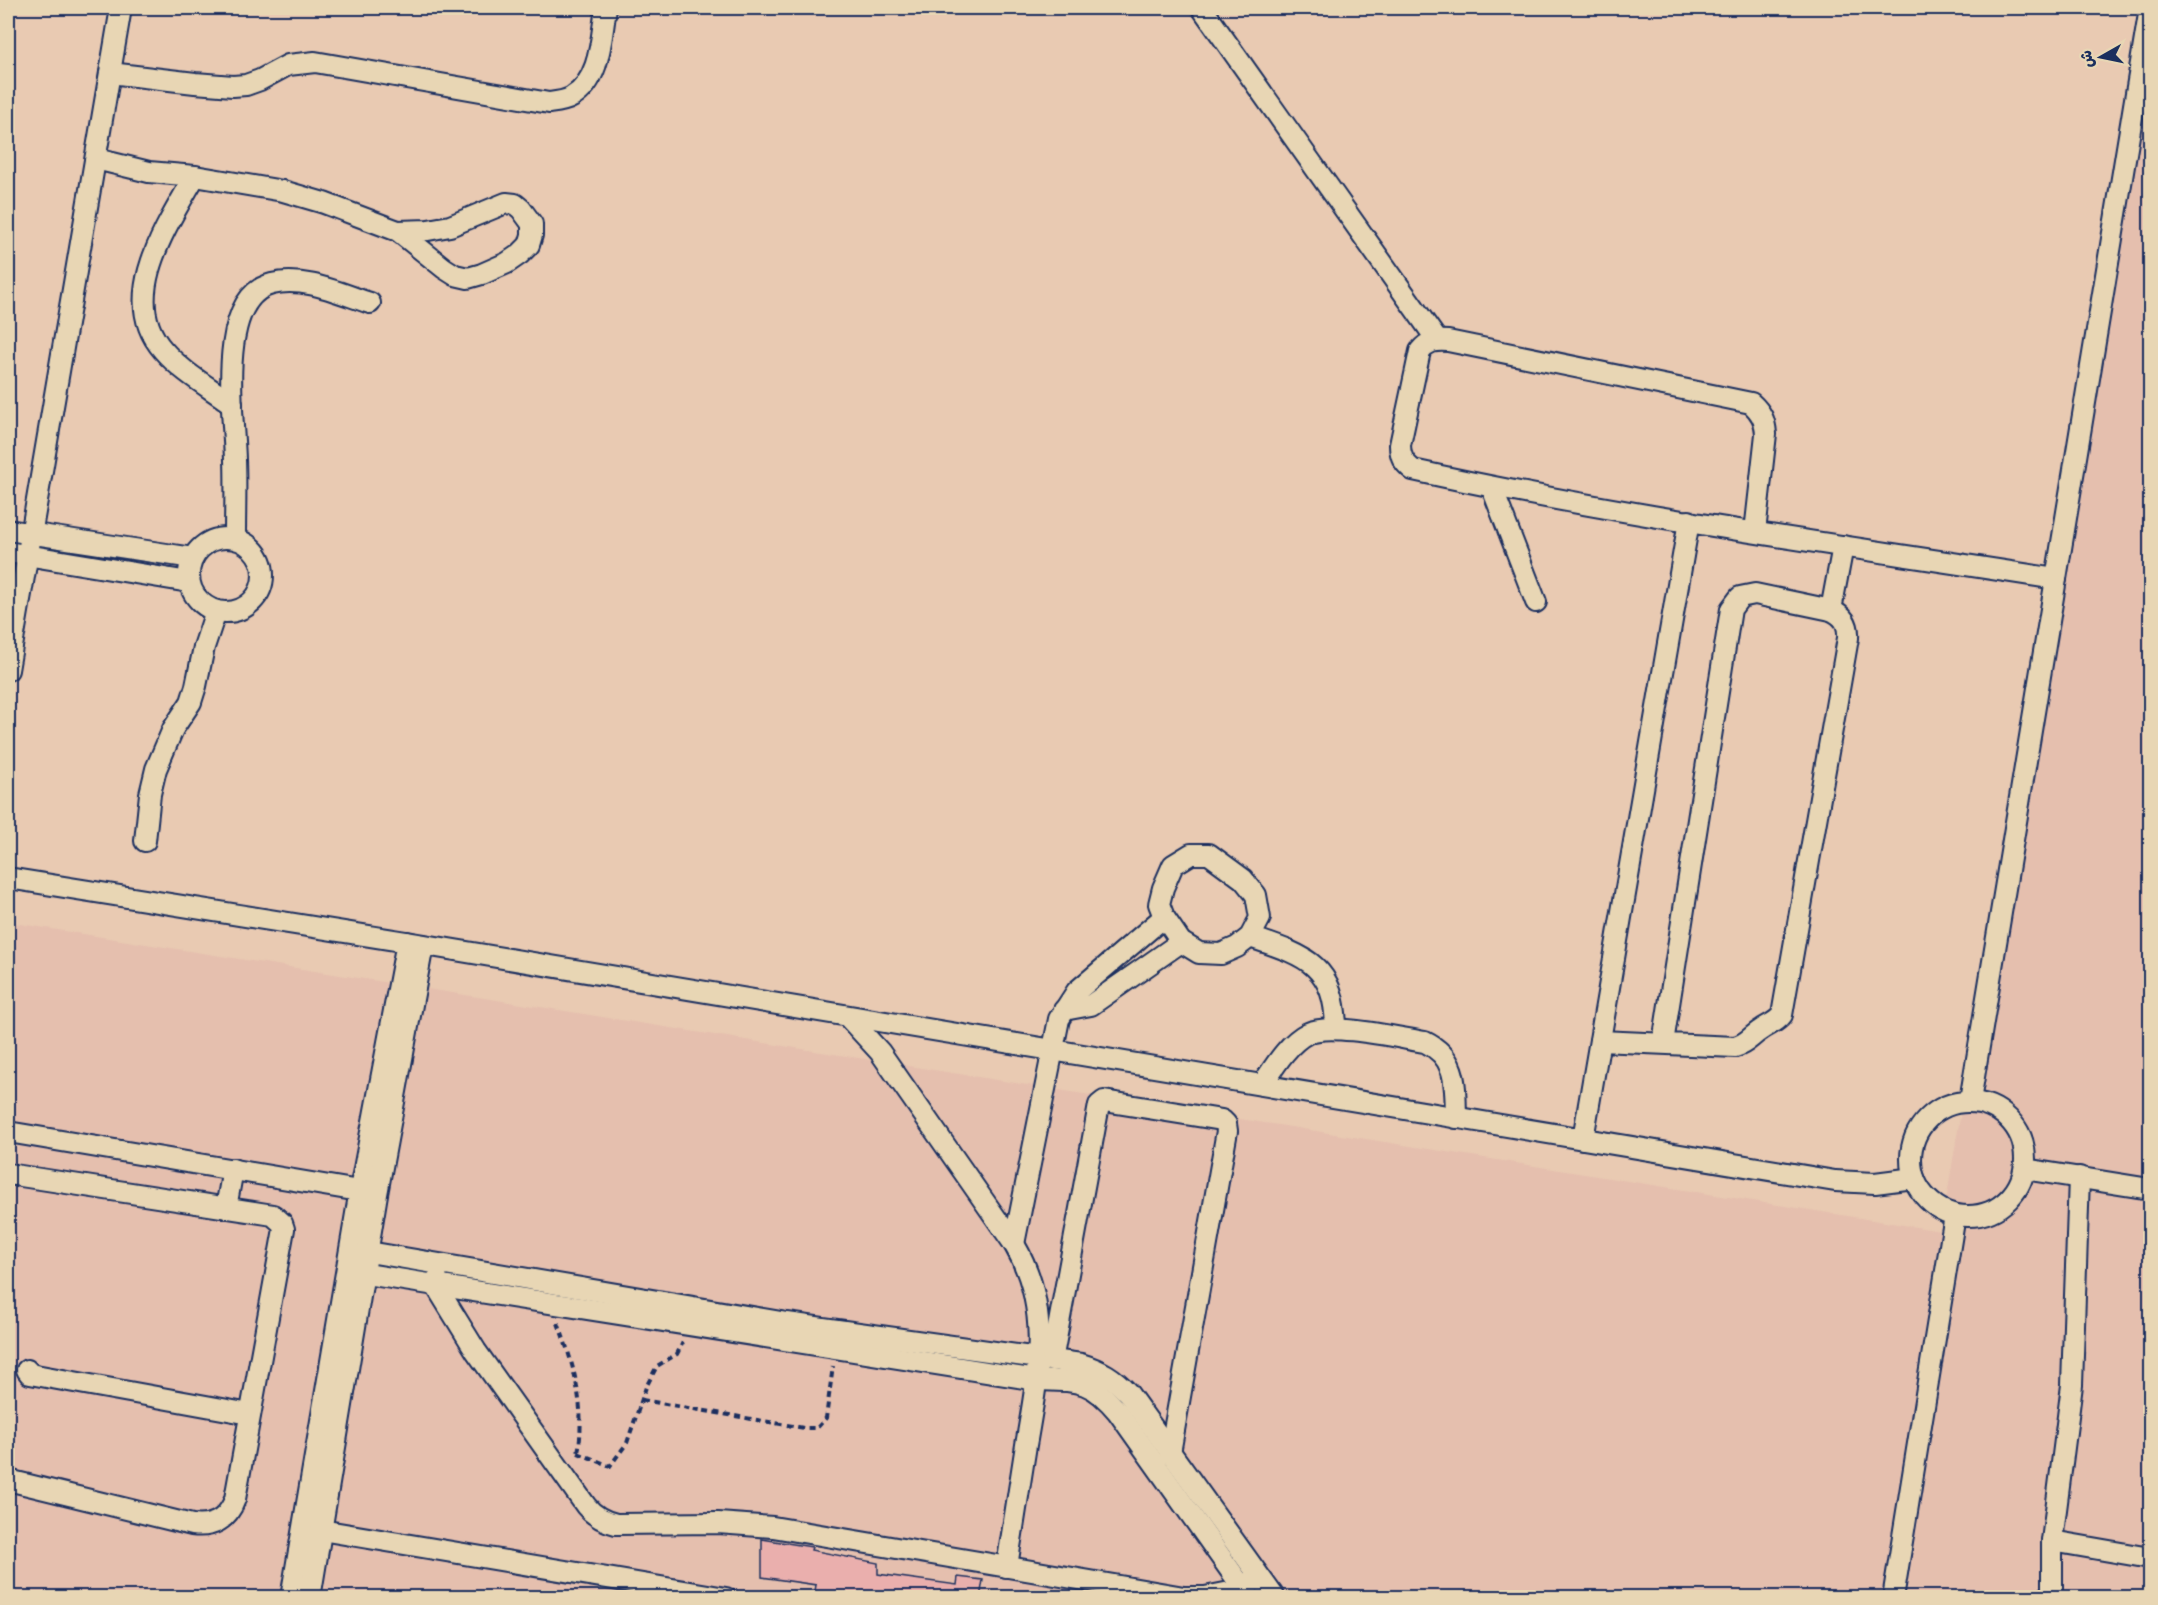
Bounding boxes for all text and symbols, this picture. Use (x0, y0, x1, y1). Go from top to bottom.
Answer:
north arrow (2071, 27, 2131, 87)
text: ش (2077, 49, 2098, 69)

